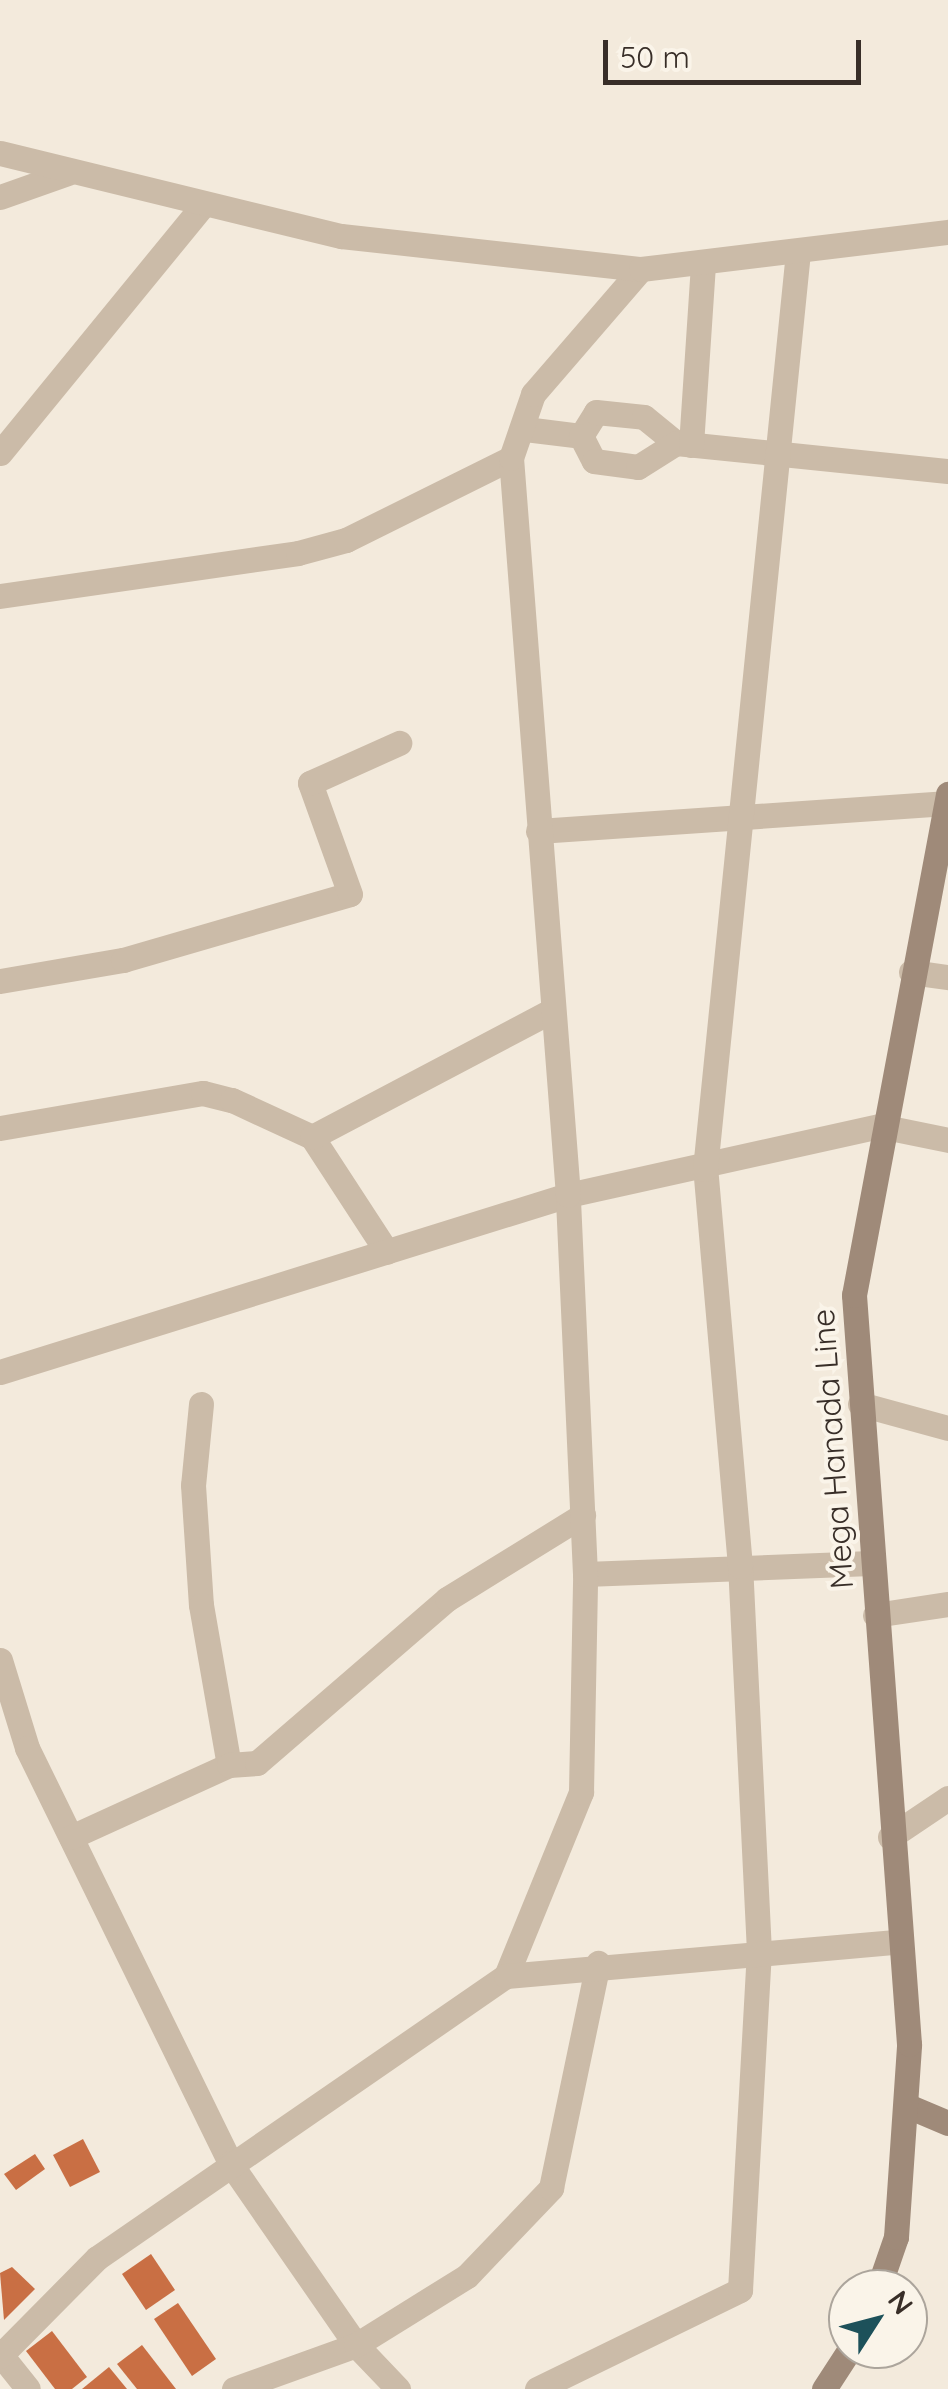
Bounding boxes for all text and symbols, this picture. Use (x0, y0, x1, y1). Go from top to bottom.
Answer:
scale bar (608, 20, 866, 82)
text: 50 m (620, 38, 690, 76)
street label: Mega Hanada Line (803, 1308, 861, 1590)
north arrow (828, 2269, 928, 2369)
text: N (881, 2284, 921, 2321)

